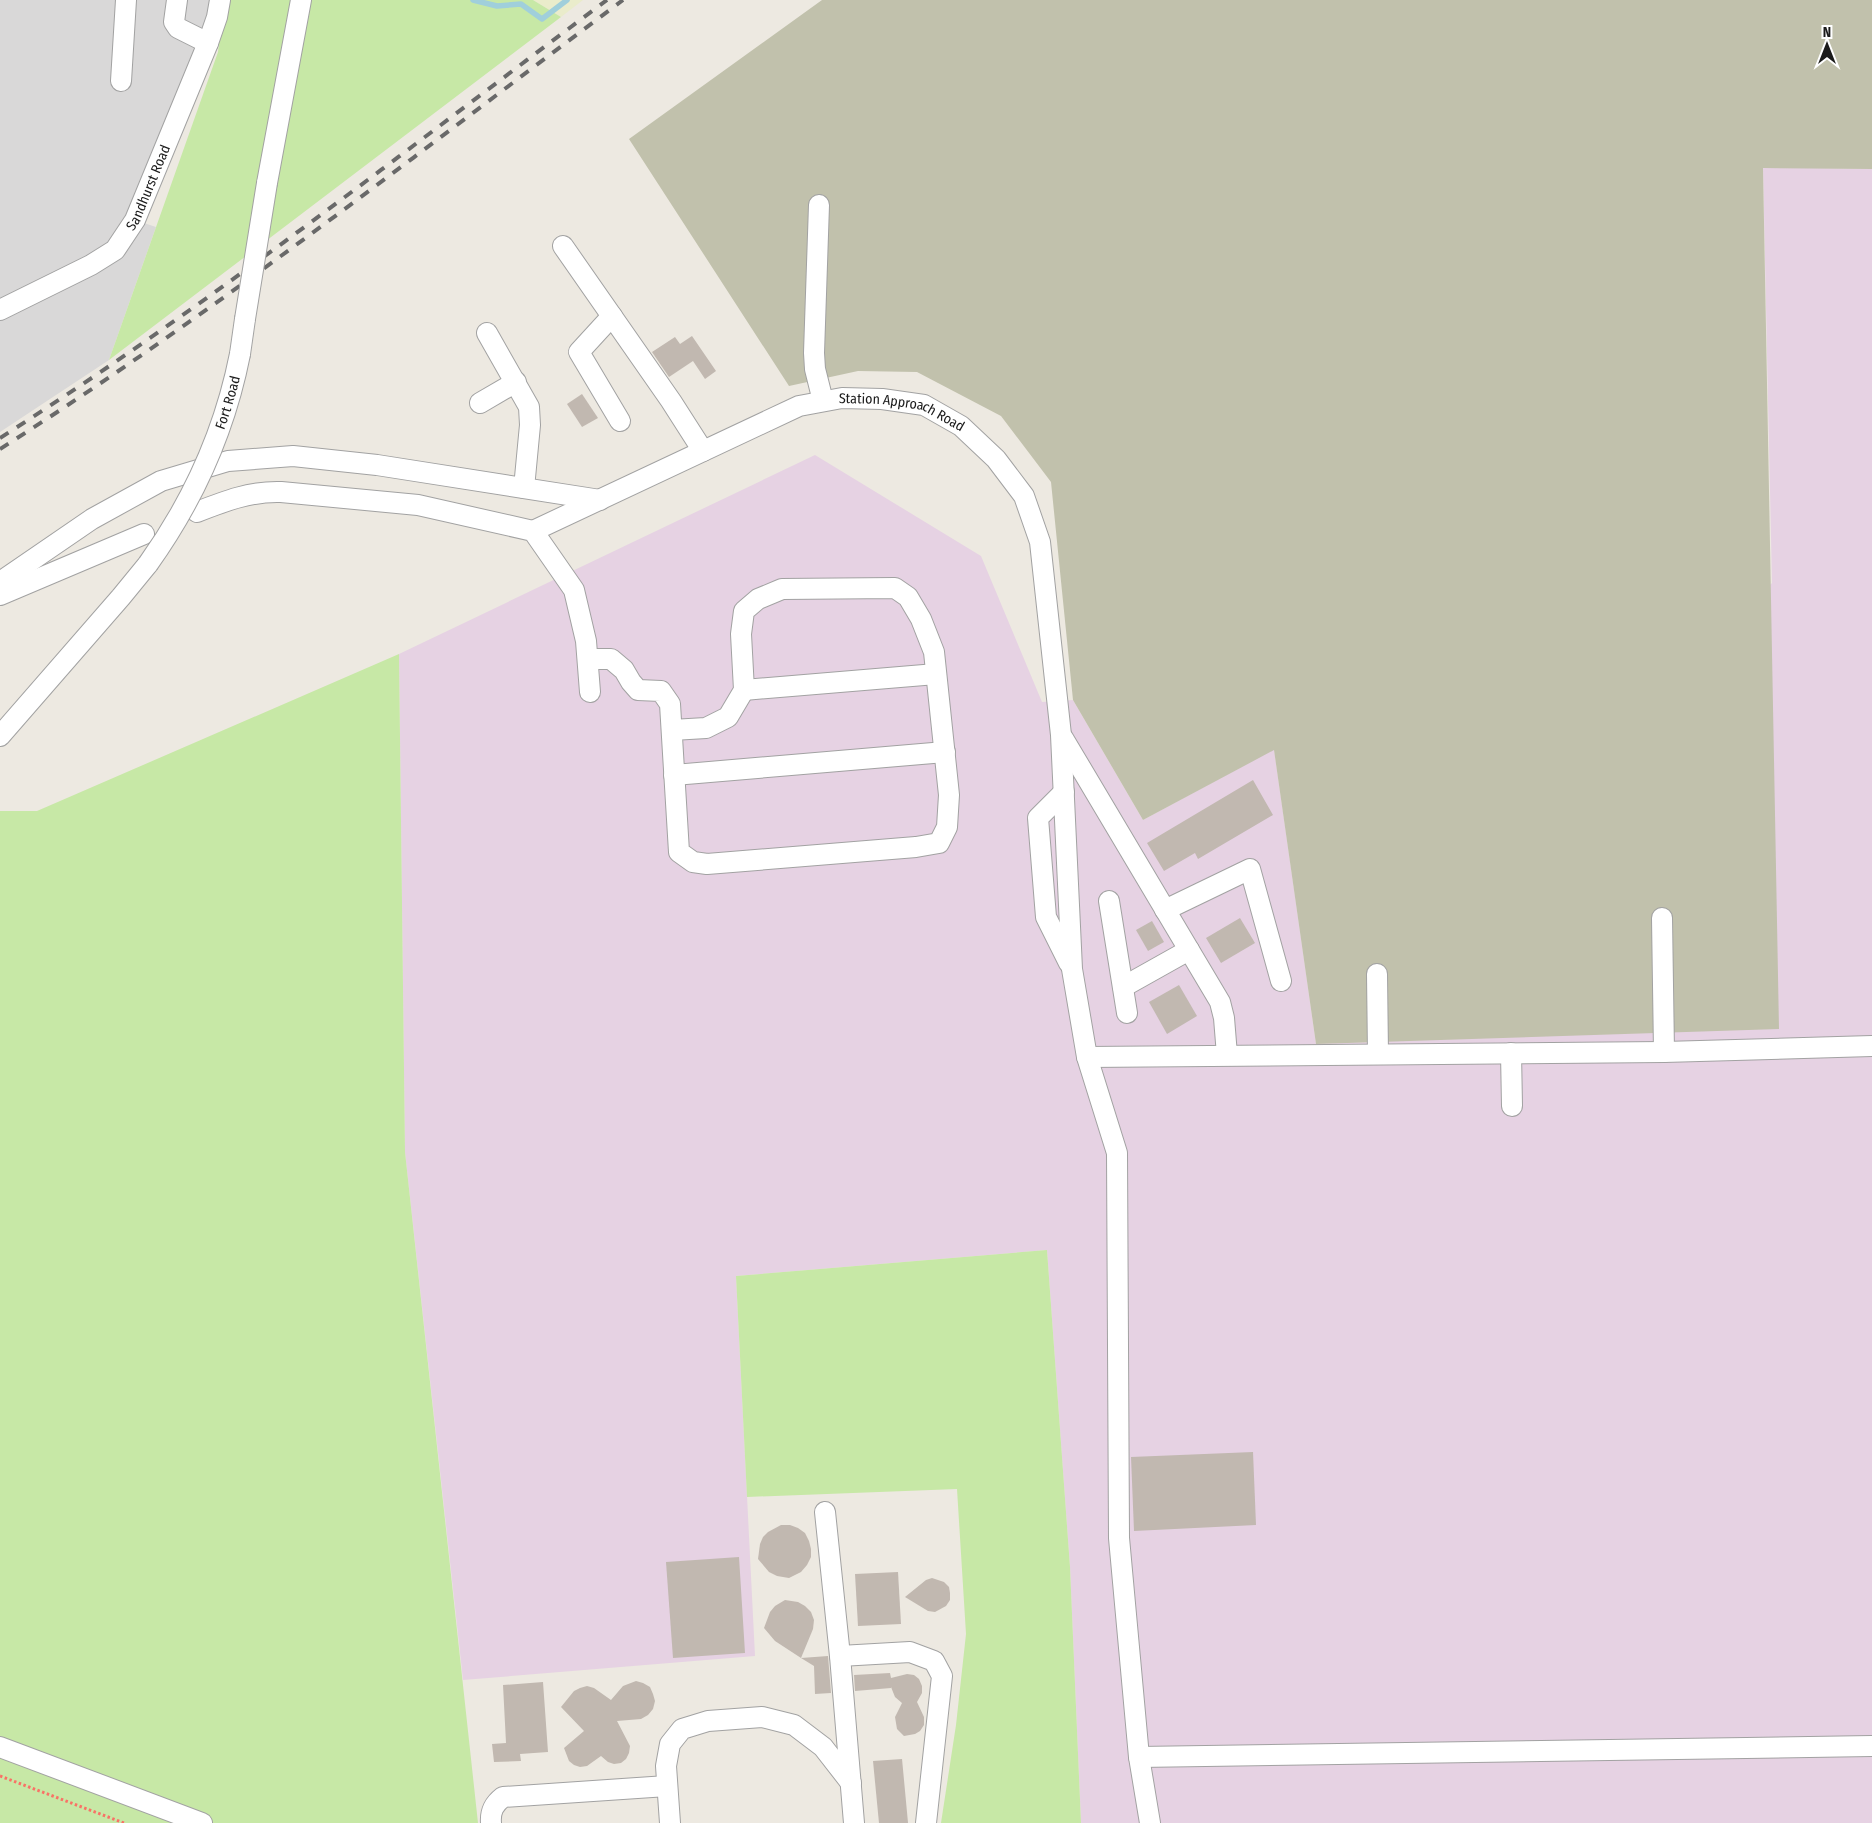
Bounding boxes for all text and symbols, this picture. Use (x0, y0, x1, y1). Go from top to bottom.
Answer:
north arrow (1802, 20, 1852, 70)
text: N (1823, 24, 1831, 41)
street label: Sandhurst Road (123, 142, 174, 234)
street label: Fort Road (212, 374, 244, 432)
street label: Station Approach Road (839, 390, 968, 435)

